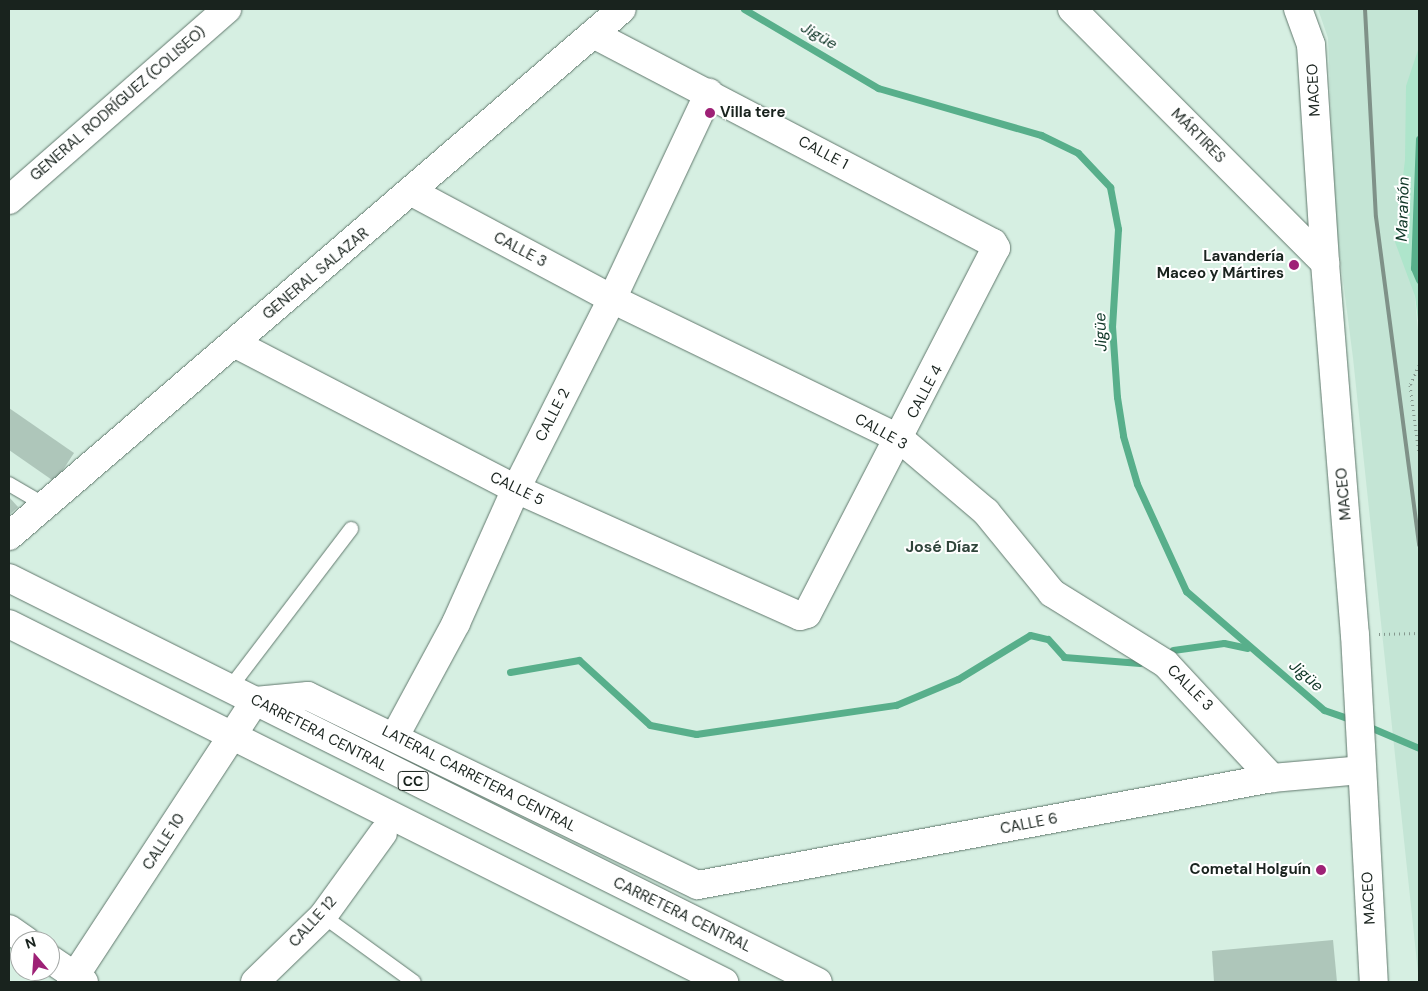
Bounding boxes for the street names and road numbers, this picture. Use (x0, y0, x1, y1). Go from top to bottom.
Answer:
street label: GENERAL RODRÍGUEZ (COLISEO) (27, 23, 209, 185)
street label: MACEO (1304, 63, 1324, 117)
street label: MÁRTIRES (1167, 105, 1229, 167)
street label: CALLE 1 (795, 133, 851, 173)
street label: GENERAL SALAZAR (259, 224, 373, 324)
street label: CALLE 3 (490, 229, 550, 271)
street label: CALLE 4 (903, 362, 947, 422)
street label: CALLE 2 (532, 385, 574, 445)
street label: CALLE 3 (851, 410, 911, 454)
street label: MACEO (1333, 467, 1355, 521)
street label: CALLE 5 (487, 468, 547, 510)
street label: CALLE 3 (1163, 661, 1217, 715)
street label: CARRETERA CENTRAL (248, 691, 390, 775)
street label: LATERAL CARRETERA CENTRAL (379, 722, 579, 836)
road number: CC (397, 769, 429, 792)
street label: CALLE 10 (139, 810, 189, 874)
street label: CALLE 6 (999, 810, 1059, 838)
street label: MACEO (1359, 871, 1379, 925)
street label: CARRETERA CENTRAL (610, 874, 754, 956)
street label: CALLE 12 (286, 893, 340, 951)

